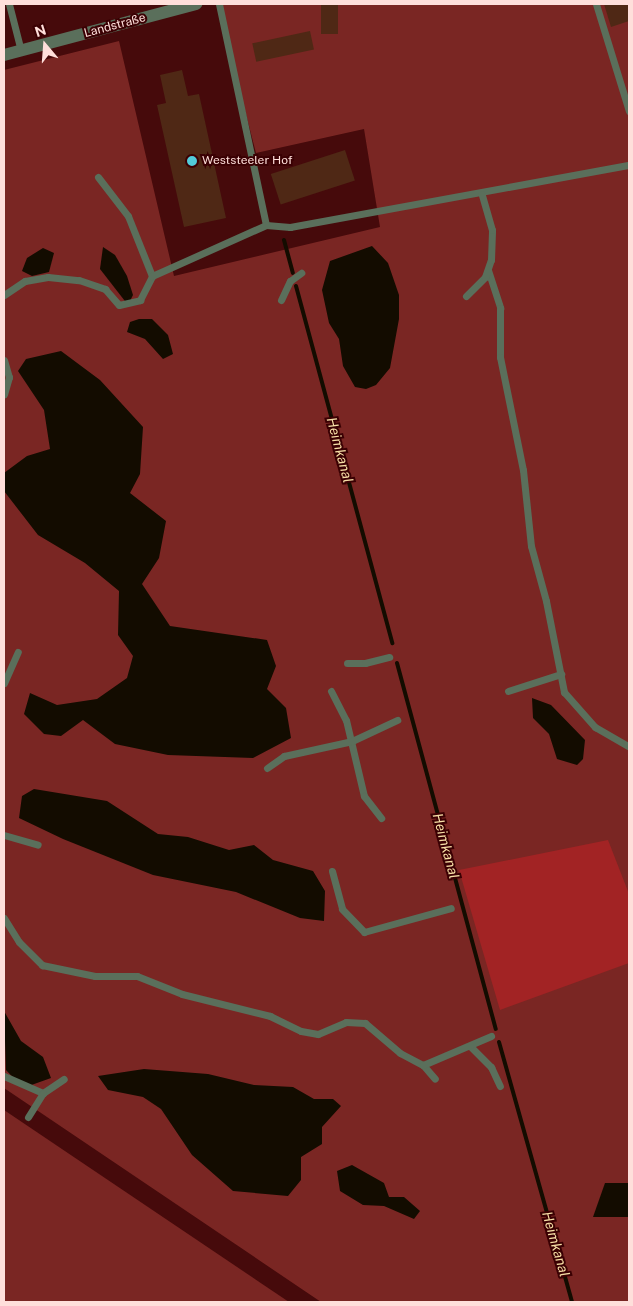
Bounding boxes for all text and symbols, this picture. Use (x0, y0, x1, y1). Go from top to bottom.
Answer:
street label: Landstraße (83, 11, 147, 41)
north arrow (20, 20, 70, 70)
text: N (33, 21, 48, 40)
place label: Weststeeler Hof (202, 154, 292, 168)
marker: Weststeeler Hof (186, 155, 198, 167)
water label: Heimkanal (323, 415, 357, 485)
water label: Heimkanal (429, 811, 463, 881)
water label: Heimkanal (539, 1209, 573, 1279)

